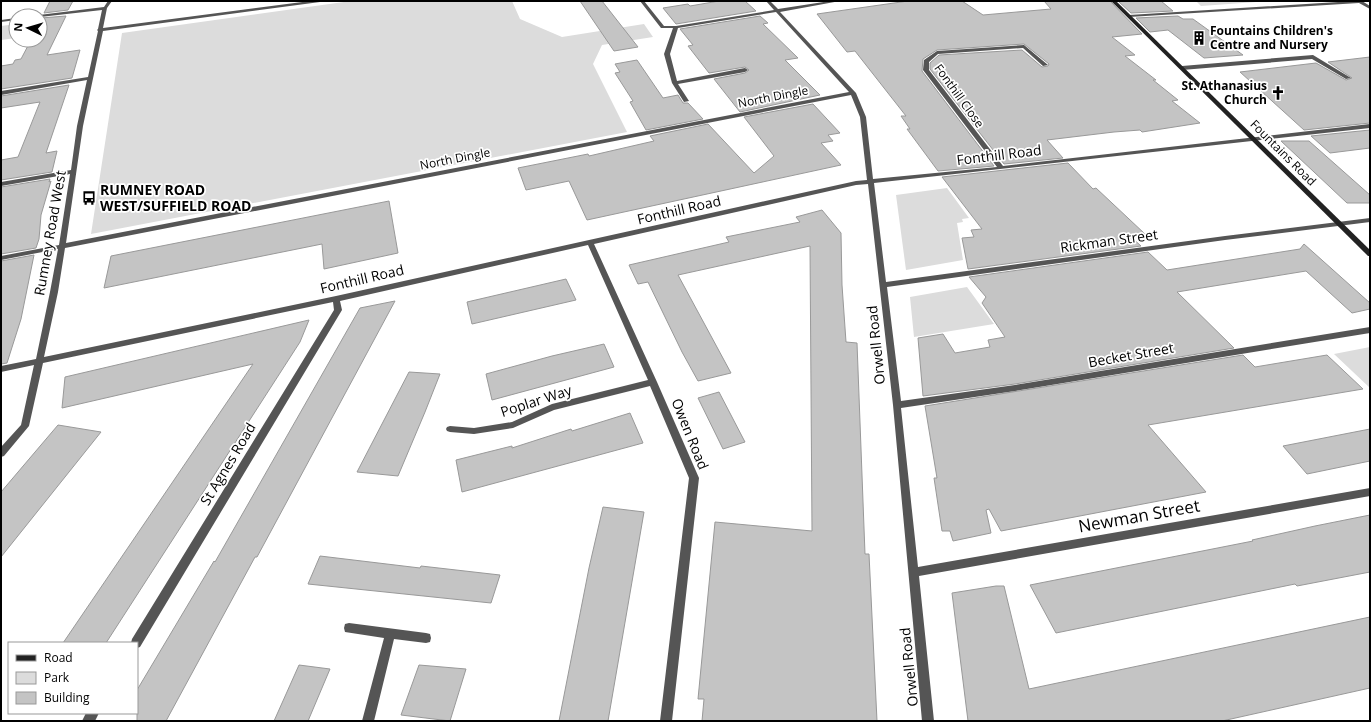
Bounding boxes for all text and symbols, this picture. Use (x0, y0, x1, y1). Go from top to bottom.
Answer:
north arrow (8, 8, 48, 48)
text: N (10, 22, 25, 32)
place label: Fountains Children's Centre and Nursery (1210, 22, 1333, 53)
building icon: Fountains Children's Centre and Nursery (1191, 30, 1207, 46)
street label: Fonthill Close (931, 60, 988, 131)
place label: St. Athanasius Church (1181, 77, 1267, 108)
street label: North Dingle (736, 81, 810, 112)
church icon: St. Athanasius Church (1270, 85, 1286, 101)
street label: Fountains Road (1247, 116, 1320, 189)
street label: Fonthill Road (955, 140, 1043, 169)
street label: North Dingle (418, 143, 492, 174)
street label: Rumney Road West (29, 169, 70, 297)
place label: RUMNEY ROAD WEST/SUFFIELD ROAD (100, 180, 251, 215)
bus stop icon: RUMNEY ROAD WEST/SUFFIELD ROAD (81, 190, 97, 206)
street label: Fonthill Road (635, 191, 723, 228)
street label: Rickman Street (1059, 224, 1159, 257)
street label: Fonthill Road (318, 260, 406, 297)
street label: Orwell Road (862, 305, 889, 386)
street label: Becket Street (1087, 338, 1175, 371)
street label: Poplar Way (498, 380, 575, 421)
street label: Owen Road (668, 395, 713, 472)
street label: St Agnes Road (195, 419, 260, 508)
street label: Newman Street (1076, 494, 1201, 538)
street label: Orwell Road (895, 627, 922, 708)
legend (8, 642, 138, 714)
text: Road (44, 649, 73, 666)
text: Park (44, 669, 70, 686)
text: Building (44, 689, 90, 706)

